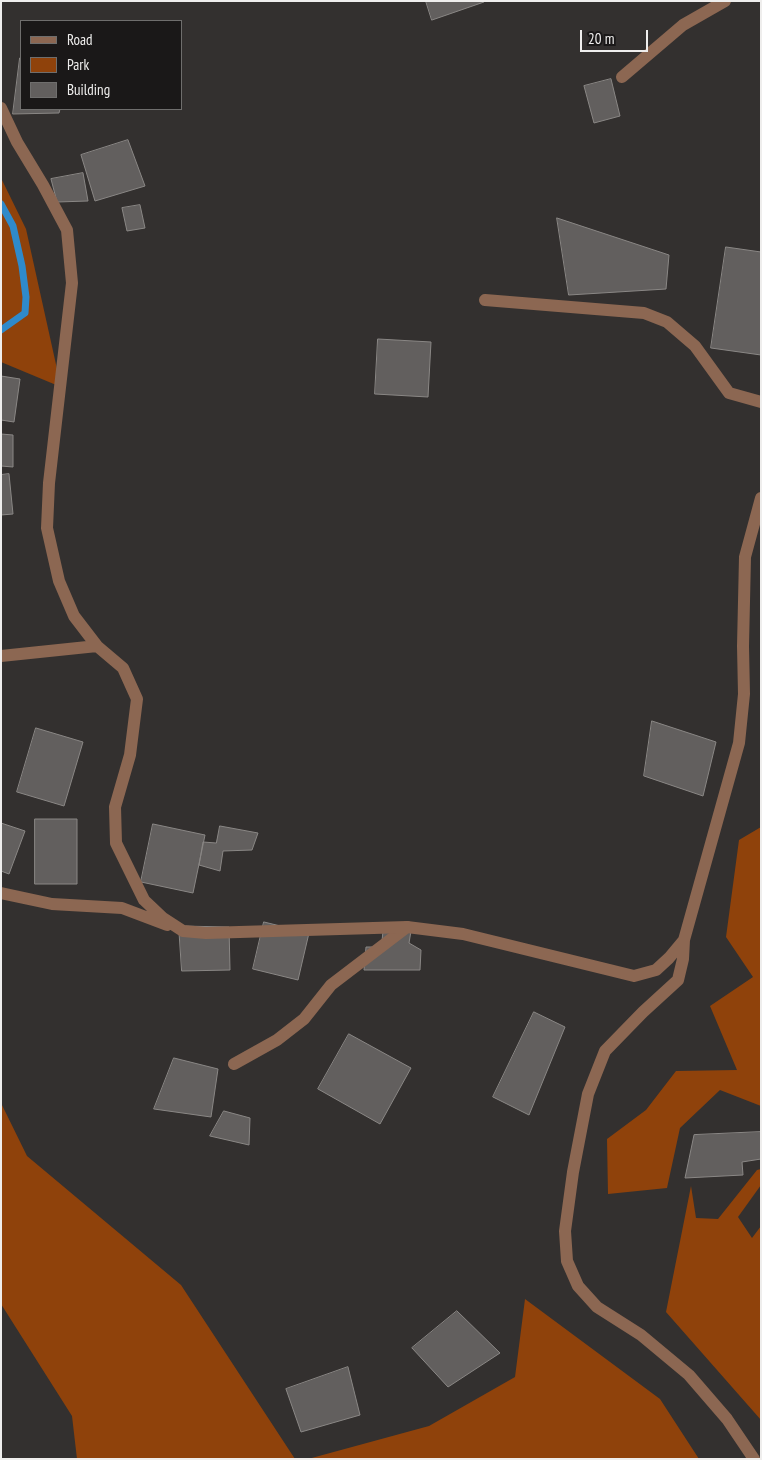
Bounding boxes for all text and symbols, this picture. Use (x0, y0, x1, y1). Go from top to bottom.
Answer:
legend (20, 20, 182, 110)
scale bar (582, 20, 650, 52)
text: 20 m (588, 29, 614, 48)
text: Road (67, 30, 93, 49)
text: Park (67, 55, 89, 74)
text: Building (67, 80, 110, 99)

